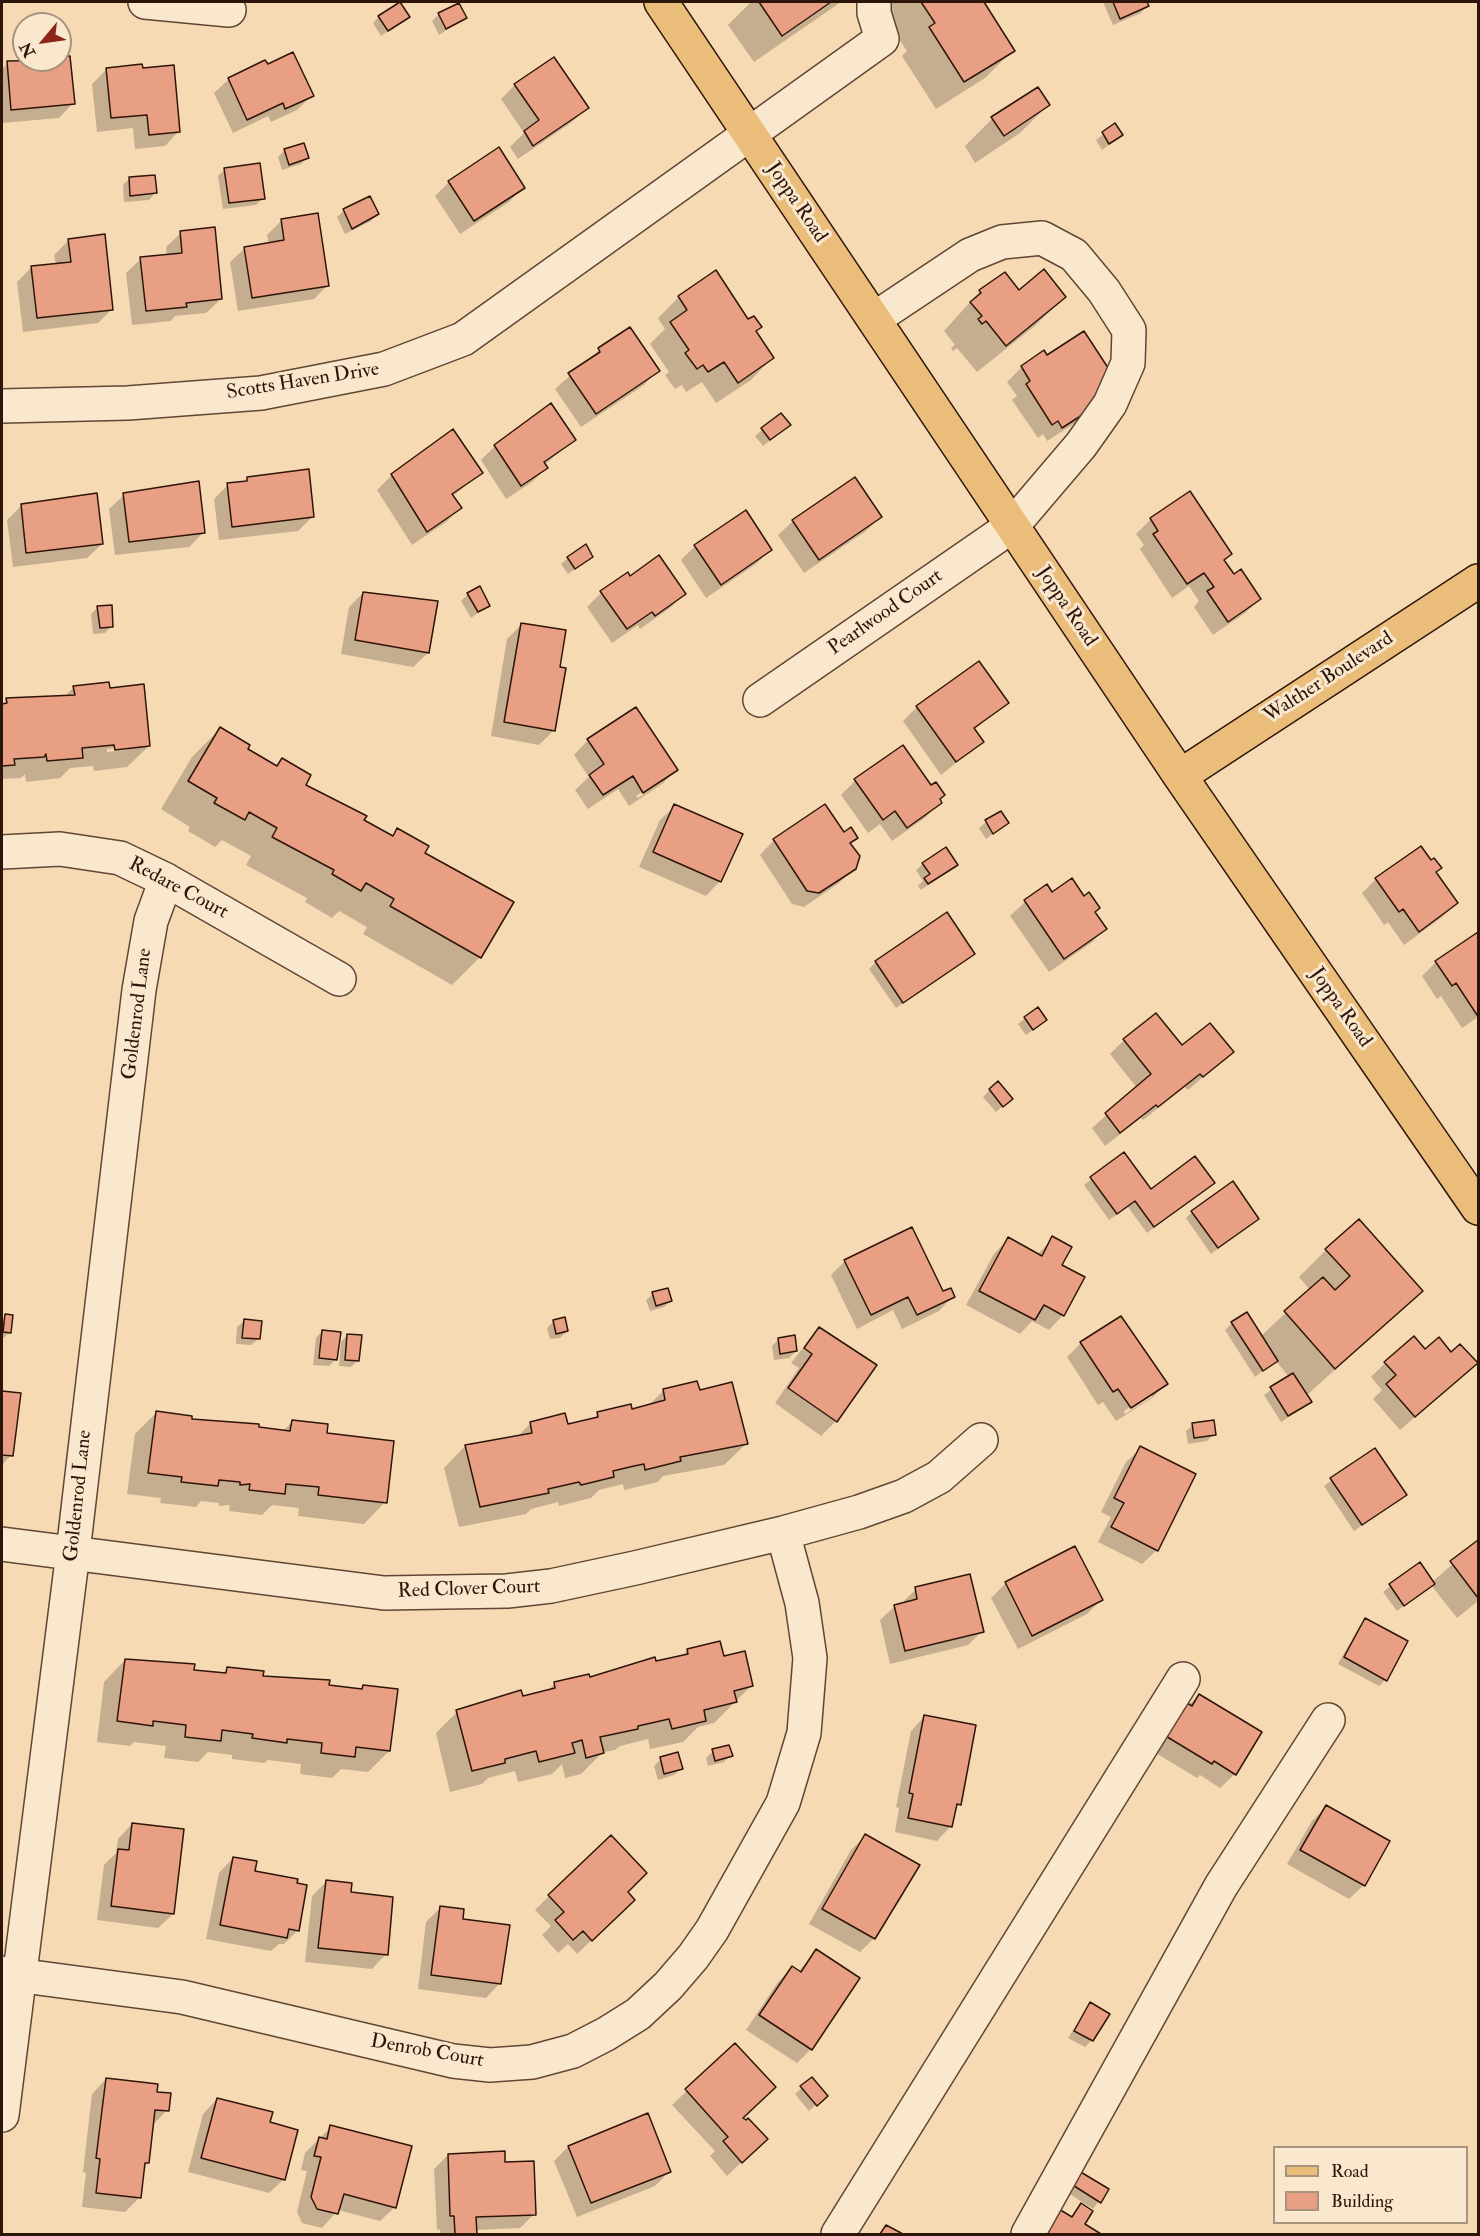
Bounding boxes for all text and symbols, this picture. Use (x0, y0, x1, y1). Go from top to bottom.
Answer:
north arrow (12, 12, 72, 72)
text: N (16, 39, 40, 61)
street label: Joppa Road (760, 158, 832, 248)
street label: Scotts Haven Drive (225, 358, 381, 406)
street label: Joppa Road (1030, 562, 1102, 652)
street label: Pearlwood Court (824, 565, 948, 661)
street label: Walther Boulevard (1260, 627, 1398, 729)
street label: Redare Court (124, 853, 232, 925)
street label: Goldenrod Lane (118, 947, 158, 1081)
street label: Joppa Road (1304, 964, 1376, 1052)
street label: Goldenrod Lane (60, 1429, 98, 1563)
street label: Red Clover Court (397, 1576, 541, 1604)
street label: Denrob Court (369, 2030, 485, 2074)
legend (1273, 2146, 1468, 2224)
text: Road (1331, 2160, 1369, 2183)
text: Building (1331, 2190, 1393, 2213)

